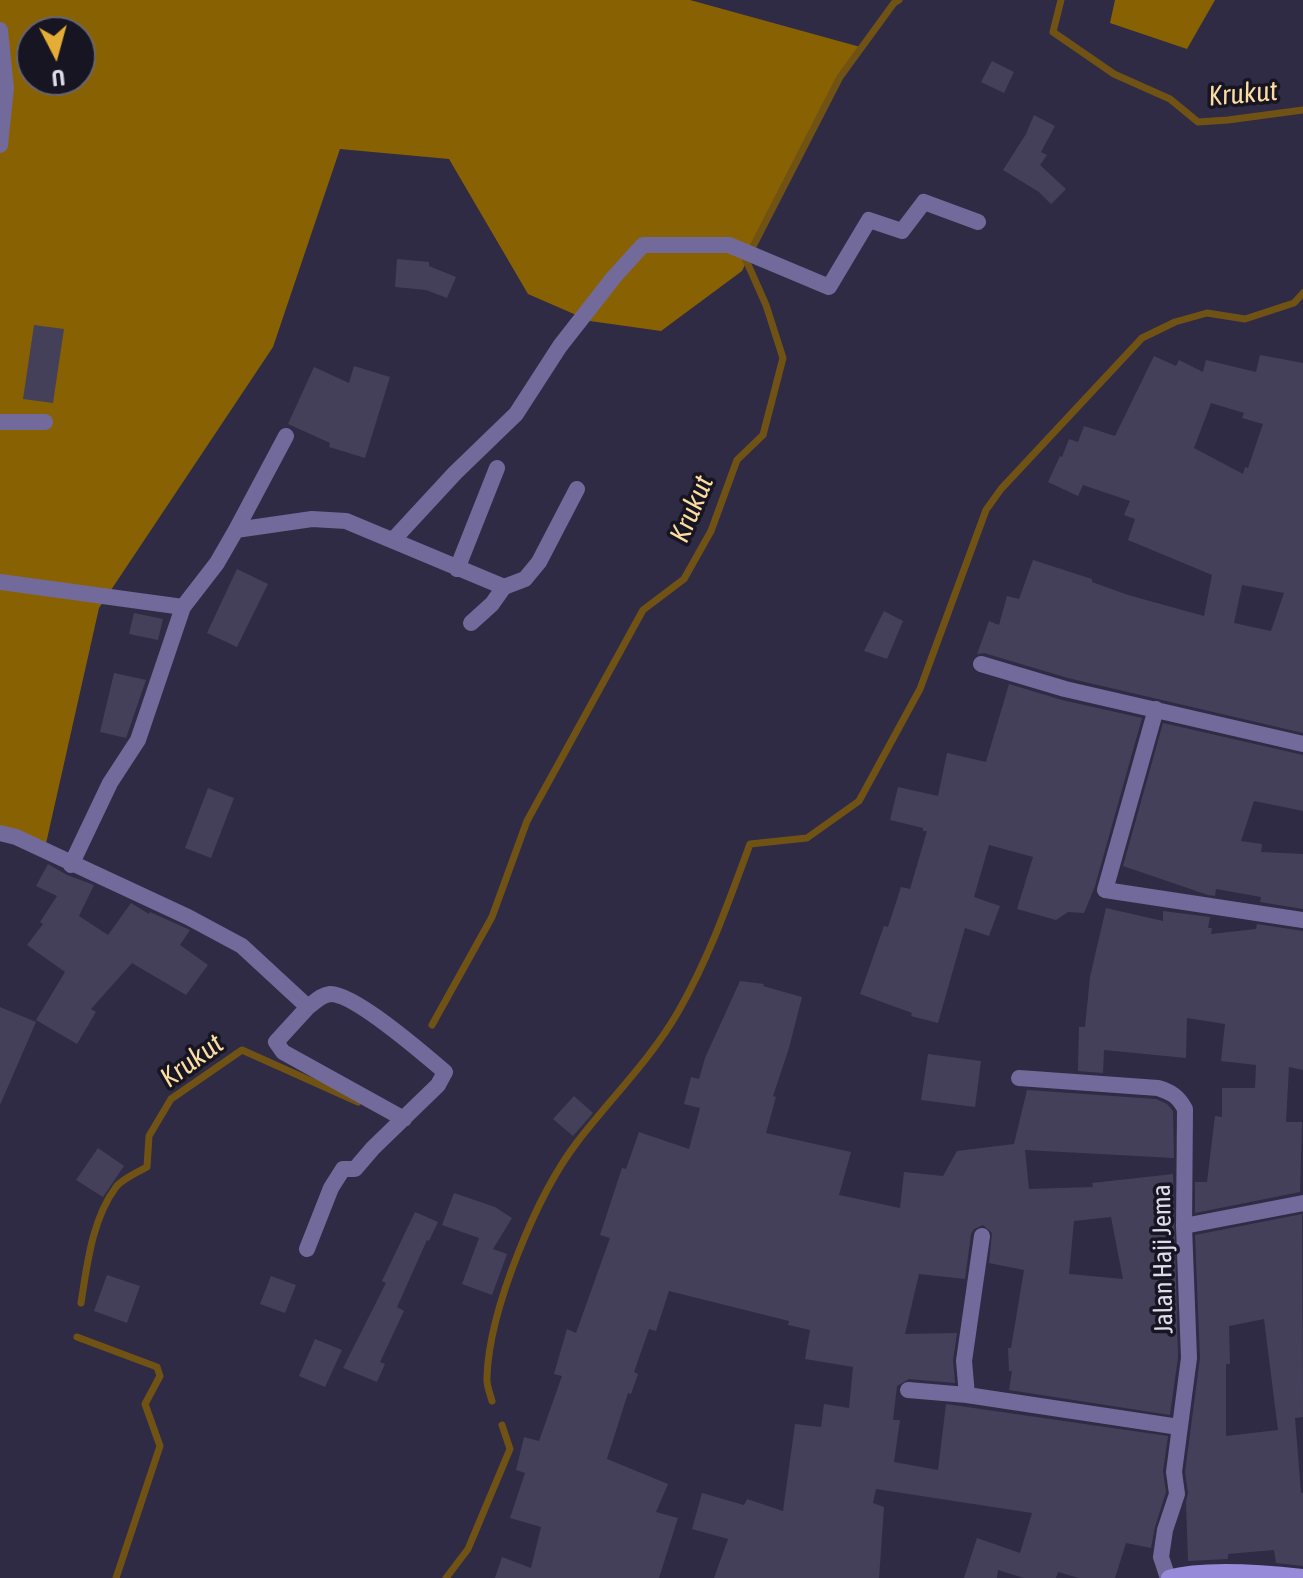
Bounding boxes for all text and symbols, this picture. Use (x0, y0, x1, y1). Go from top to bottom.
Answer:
north arrow (16, 16, 96, 96)
text: U (50, 64, 66, 91)
water label: Krukut (1207, 74, 1279, 114)
water label: Krukut (663, 470, 721, 548)
water label: Krukut (154, 1027, 230, 1095)
street label: Jalan Haji Jema (1146, 1184, 1180, 1334)

